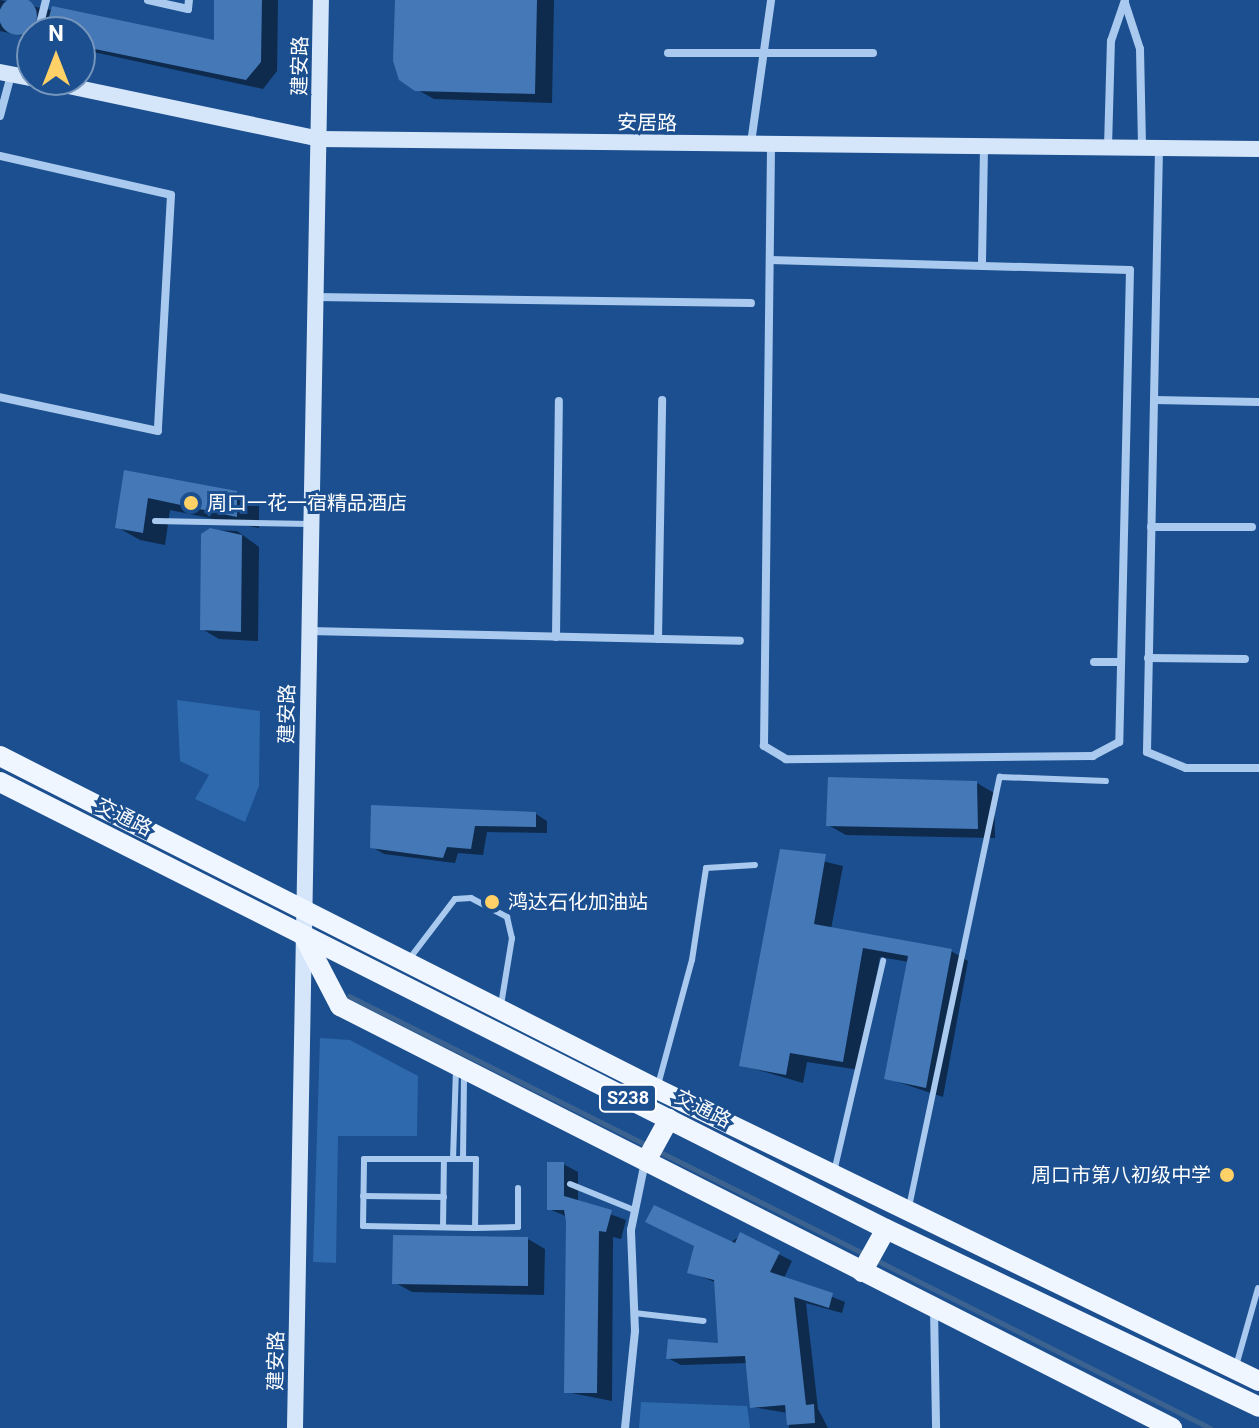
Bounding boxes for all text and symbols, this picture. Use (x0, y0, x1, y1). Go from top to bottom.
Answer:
north arrow (16, 16, 96, 96)
text: N (48, 21, 64, 46)
street label: 建安路 (287, 36, 313, 96)
street label: 安居路 (617, 110, 677, 136)
place label: 周口一花一宿精品酒店 (207, 491, 407, 515)
marker: 周口一花一宿精品酒店 (182, 494, 200, 512)
street label: 建安路 (274, 684, 300, 744)
street label: 交通路 (92, 793, 156, 841)
place label: 鸿达石化加油站 (508, 890, 648, 914)
marker: 鸿达石化加油站 (483, 893, 501, 911)
road number: S238 (598, 1084, 658, 1112)
street label: 交通路 (671, 1085, 735, 1133)
place label: 周口市第八初级中学 (1031, 1163, 1211, 1187)
marker: 周口市第八初级中学 (1218, 1166, 1236, 1184)
street label: 建安路 (263, 1331, 289, 1391)

